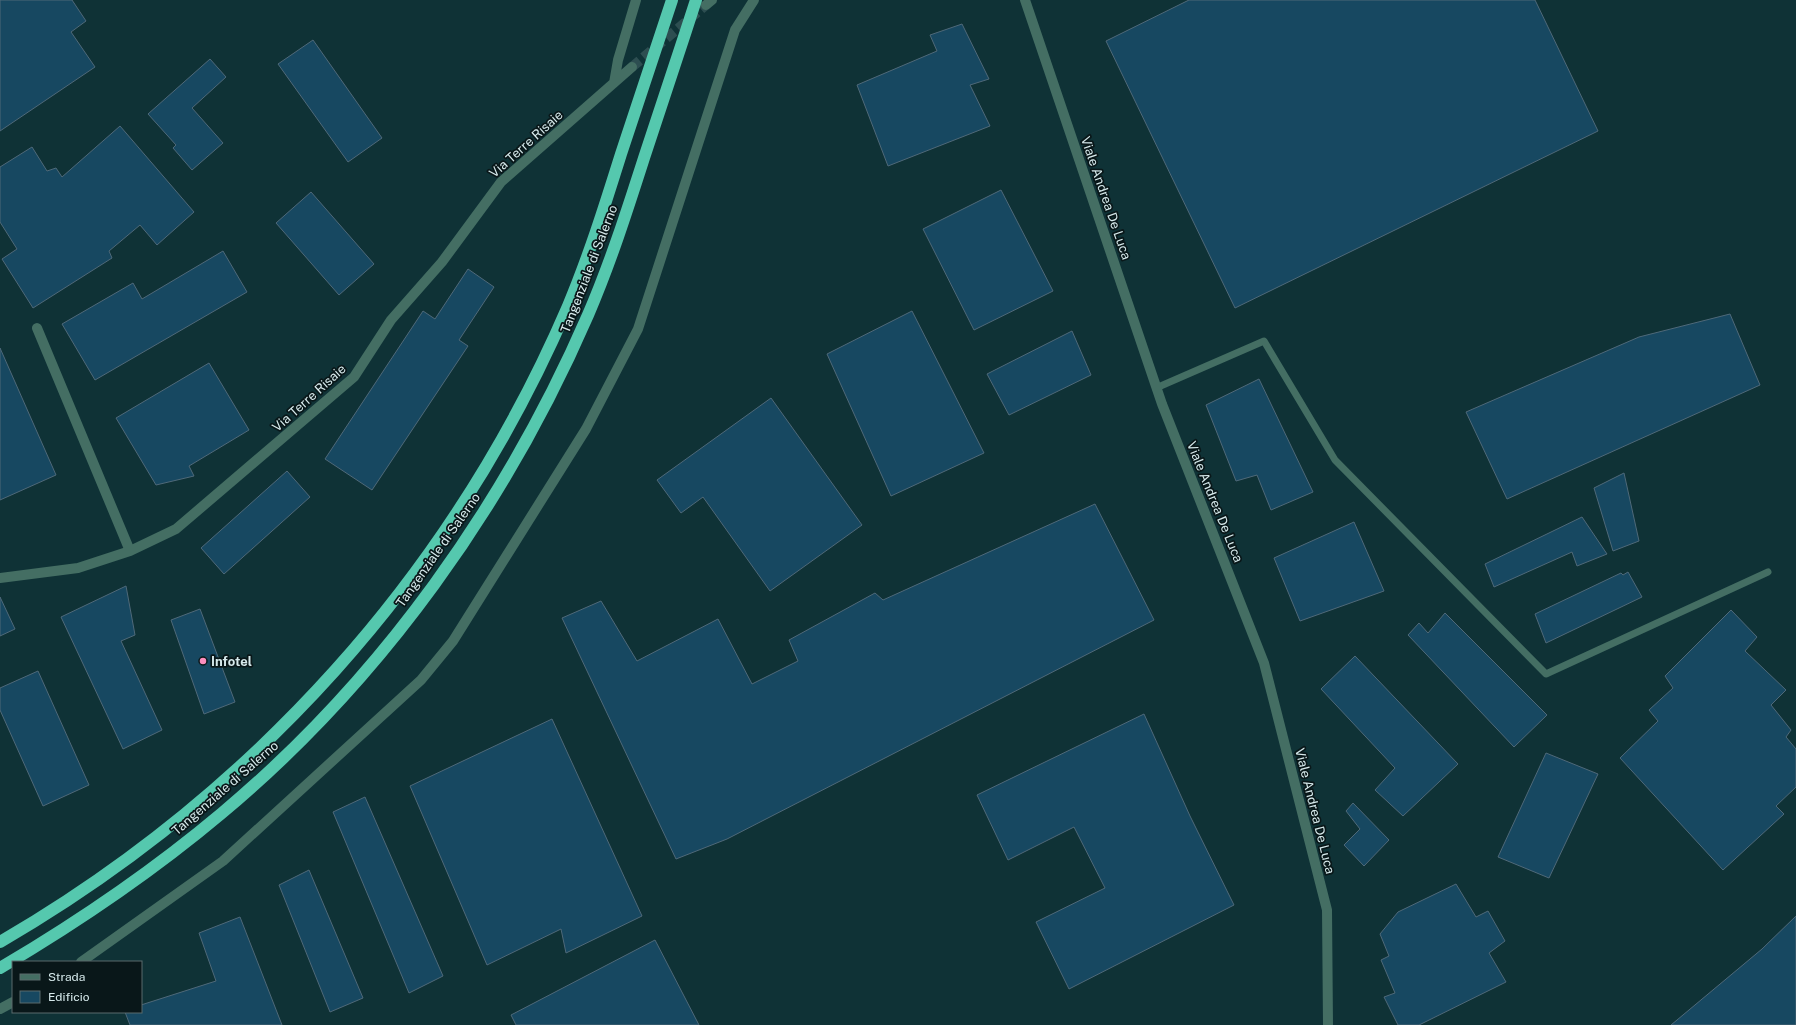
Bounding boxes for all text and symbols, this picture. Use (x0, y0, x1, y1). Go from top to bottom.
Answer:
street label: Via Terre Risaie (486, 107, 566, 181)
street label: Viale Andrea De Luca (1078, 135, 1134, 261)
street label: Tangenziale di Salerno (558, 203, 620, 335)
street label: Via Terre Risaie (269, 361, 349, 435)
street label: Viale Andrea De Luca (1184, 439, 1246, 565)
street label: Tangenziale di Salerno (393, 490, 483, 610)
place label: Infotel (211, 654, 252, 669)
marker: Infotel (198, 656, 208, 666)
street label: Tangenziale di Salerno (169, 738, 281, 838)
street label: Viale Andrea De Luca (1292, 747, 1338, 875)
legend (12, 961, 142, 1013)
text: Strada (48, 970, 85, 984)
text: Edificio (48, 990, 90, 1004)

